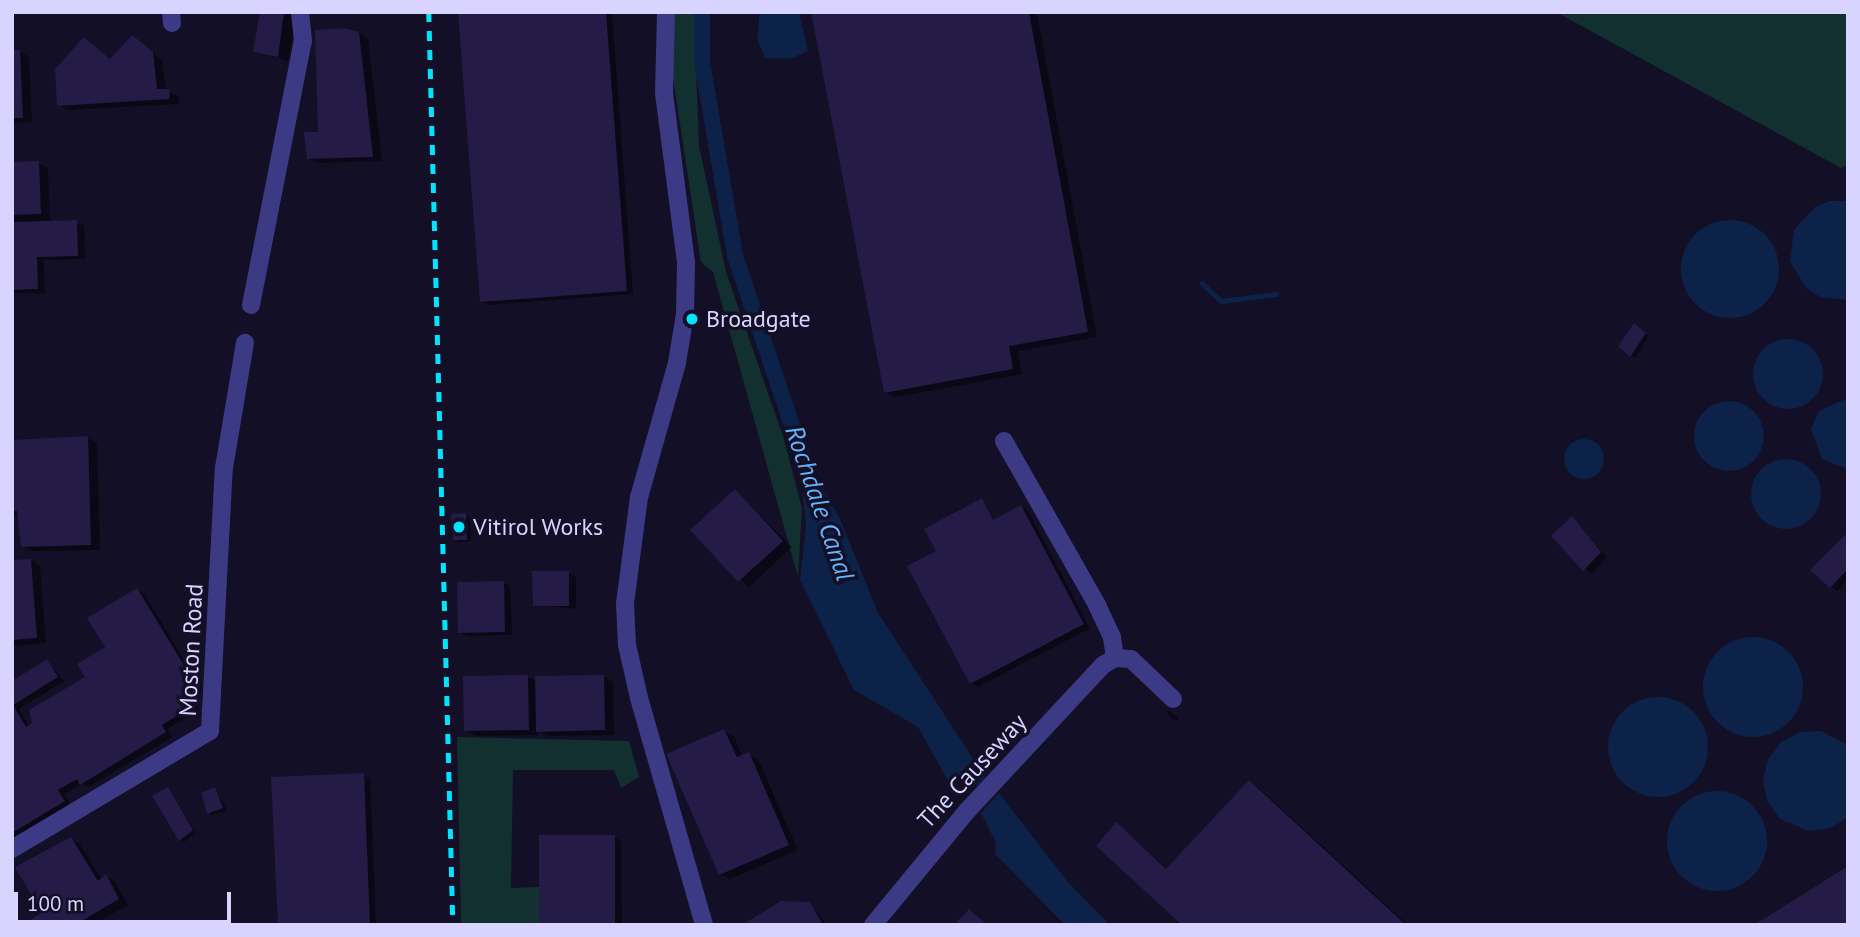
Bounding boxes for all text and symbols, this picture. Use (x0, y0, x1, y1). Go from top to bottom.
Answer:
place label: Broadgate (706, 305, 811, 333)
marker: Broadgate (684, 311, 700, 327)
water label: Rochdale Canal (779, 421, 861, 585)
place label: Vitirol Works (473, 513, 604, 541)
marker: Vitirol Works (451, 519, 467, 535)
street label: Moston Road (173, 583, 209, 717)
street label: The Causeway (912, 708, 1032, 834)
scale bar (18, 878, 234, 922)
text: 100 m (27, 890, 84, 917)

